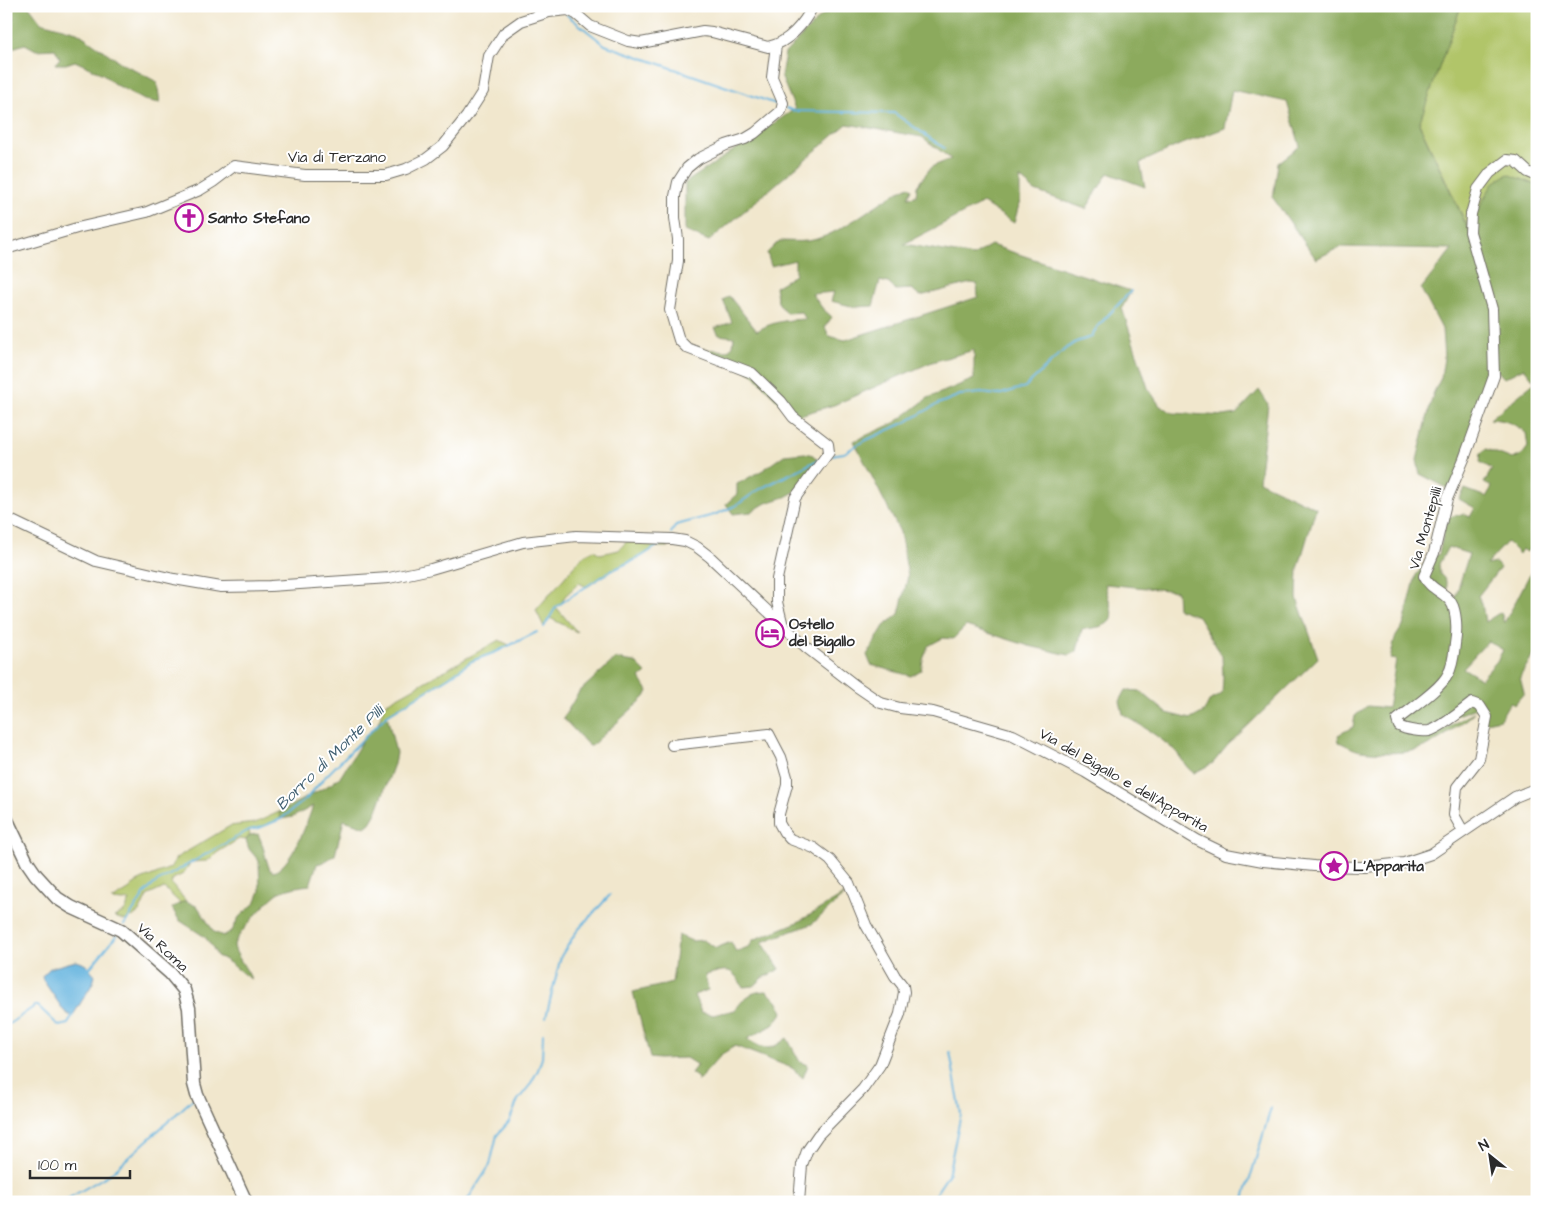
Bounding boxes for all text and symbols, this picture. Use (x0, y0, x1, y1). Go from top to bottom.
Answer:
street label: Via di Terzano (288, 147, 387, 168)
church icon: Santo Stefano (174, 203, 204, 233)
place label: Santo Stefano (207, 208, 310, 229)
street label: Via Montepilli (1404, 483, 1448, 572)
place label: Ostello del Bigallo (788, 614, 855, 654)
hotel icon: Ostello del Bigallo (755, 618, 785, 648)
water label: Borro di Monte Pilli (271, 699, 390, 815)
street label: Via del Bigallo e dell'Apparita (1035, 723, 1213, 839)
place icon: L'Apparita (1319, 851, 1349, 881)
place label: L'Apparita (1353, 856, 1424, 877)
street label: Via Roma (132, 918, 193, 977)
north arrow (1466, 1130, 1516, 1180)
text: N (1475, 1135, 1493, 1156)
scale bar (30, 1148, 130, 1180)
text: 100 m (38, 1155, 77, 1176)

